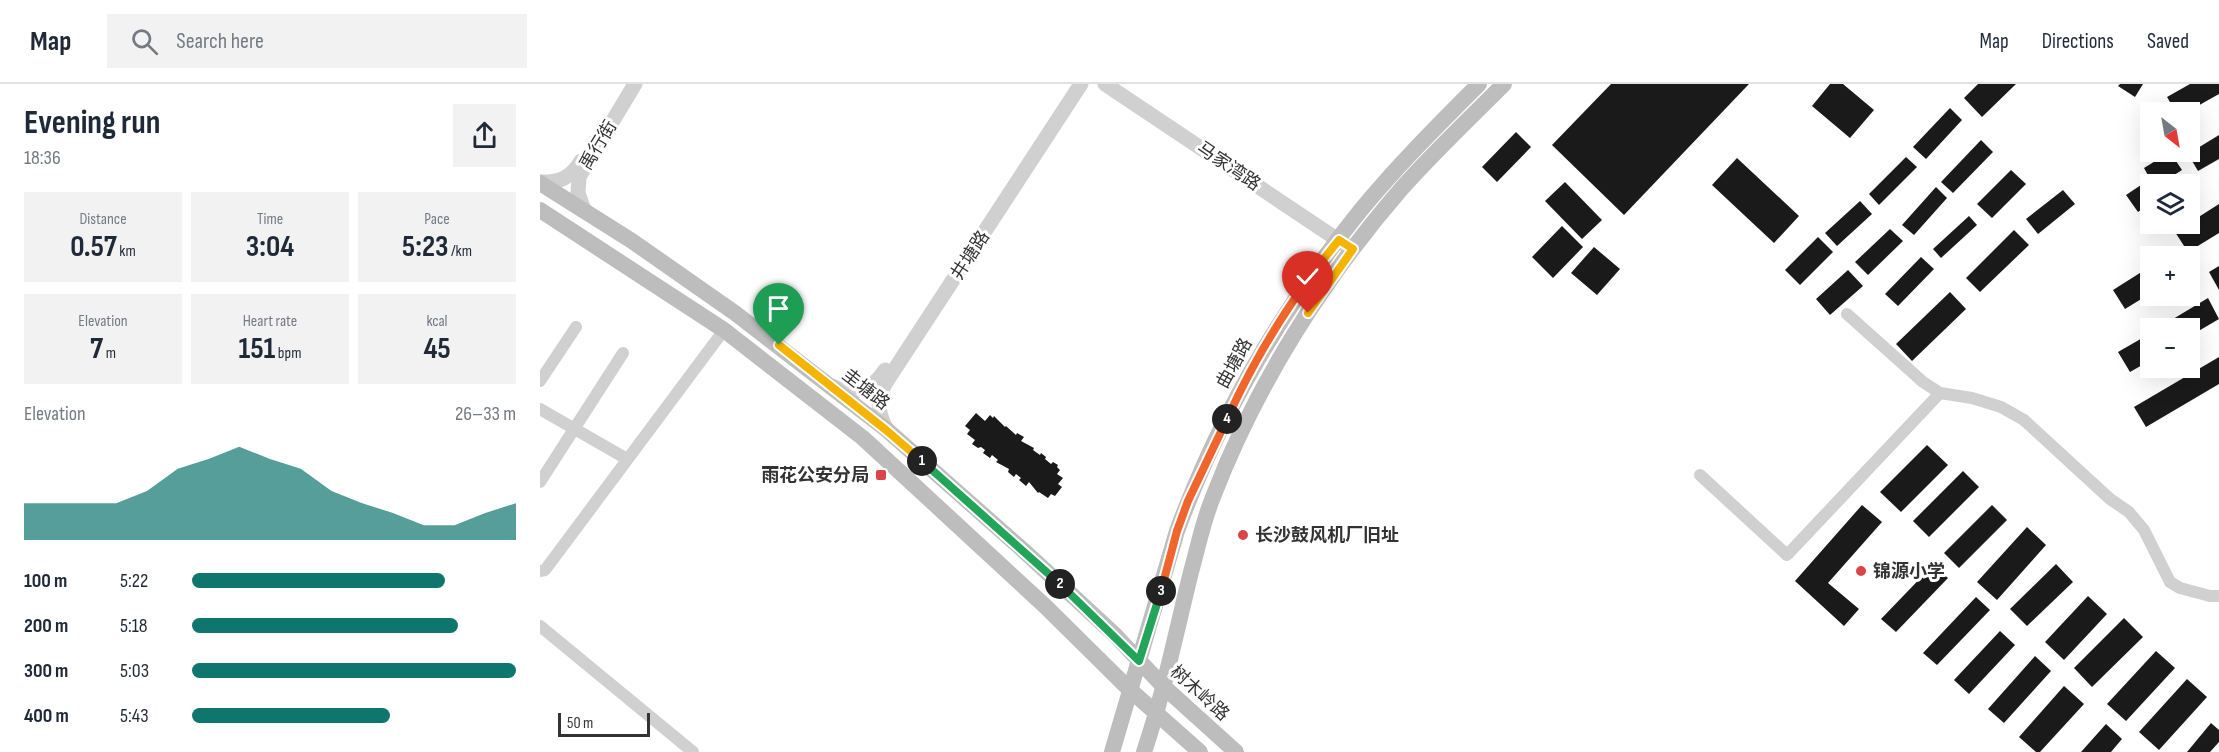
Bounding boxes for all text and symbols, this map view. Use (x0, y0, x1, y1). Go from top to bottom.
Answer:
search box (107, 14, 527, 68)
text: Map (30, 25, 71, 58)
icon: search (128, 25, 161, 58)
text: Search here (176, 28, 264, 55)
text: Map (1979, 29, 2009, 54)
text: Directions (2042, 29, 2114, 54)
text: Saved (2147, 29, 2189, 54)
north arrow (2140, 102, 2200, 162)
map controls (2140, 102, 2200, 378)
text: Evening run (24, 103, 160, 143)
button: share (453, 104, 516, 167)
street label: 禹行街 (576, 117, 621, 174)
street label: 马家湾路 (1193, 138, 1264, 195)
text: 18:36 (24, 146, 61, 170)
button: layers (2140, 174, 2200, 234)
text: Distance (79, 210, 127, 229)
text: Time (257, 210, 283, 229)
text: Pace (424, 210, 450, 229)
street label: 井塘路 (947, 227, 994, 284)
text: 0.57 (70, 229, 117, 265)
text: 3:04 (246, 229, 294, 265)
text: 5:23 (402, 229, 449, 265)
text: km (117, 242, 136, 261)
text: /km (449, 242, 472, 261)
button: + (2140, 246, 2200, 306)
pin (1282, 251, 1333, 313)
icon: check (1291, 260, 1324, 293)
pin (753, 283, 804, 345)
icon: arrive (762, 292, 795, 325)
text: Elevation (78, 312, 128, 331)
text: Heart rate (243, 312, 297, 331)
text: kcal (426, 312, 448, 331)
button: − (2140, 318, 2200, 378)
text: 7 (90, 331, 103, 367)
text: 151 (239, 331, 275, 367)
text: 45 (423, 331, 451, 367)
street label: 曲塘路 (1212, 335, 1257, 392)
text: m (103, 344, 116, 363)
text: bpm (275, 344, 301, 363)
street label: 圭塘路 (838, 364, 893, 414)
text: Elevation (24, 402, 86, 426)
text: 26–33 m (455, 402, 516, 426)
pin: 4 (1212, 404, 1242, 434)
text: 4 (1223, 409, 1231, 428)
pin: 1 (907, 446, 937, 476)
text: 1 (919, 451, 925, 470)
place label: 雨花公安分局 (761, 465, 869, 486)
marker: 雨花公安分局 (874, 468, 888, 482)
place label: 长沙鼓风机厂旧址 (1255, 525, 1399, 546)
marker: 长沙鼓风机厂旧址 (1236, 528, 1250, 542)
place label: 锦源小学 (1873, 561, 1945, 582)
marker: 锦源小学 (1854, 564, 1868, 578)
text: 100 m (24, 569, 67, 593)
text: 5:22 (120, 569, 148, 593)
pin: 2 (1045, 569, 1075, 599)
text: 2 (1056, 574, 1064, 593)
pin: 3 (1146, 576, 1176, 606)
text: 3 (1157, 581, 1165, 600)
text: 200 m (24, 614, 68, 638)
text: 5:18 (120, 614, 148, 638)
text: 300 m (24, 659, 68, 683)
text: 5:03 (120, 659, 149, 683)
street label: 树木岭路 (1166, 661, 1233, 725)
text: 400 m (24, 704, 69, 728)
text: 5:43 (120, 704, 149, 728)
scale bar (558, 710, 650, 738)
text: 50 m (567, 714, 593, 733)

